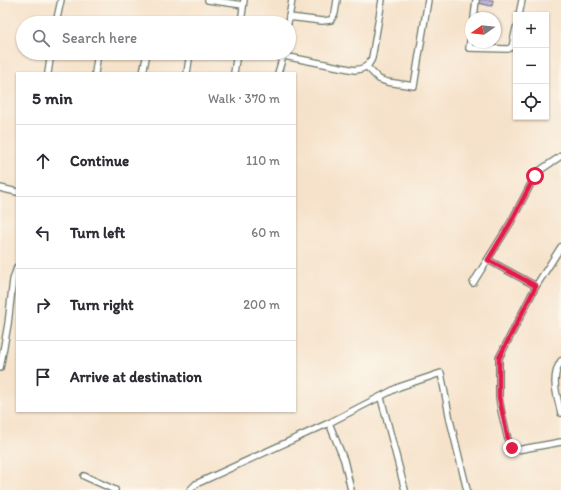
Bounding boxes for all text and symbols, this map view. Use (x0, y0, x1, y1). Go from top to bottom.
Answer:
north arrow (465, 12, 501, 48)
map controls (513, 12, 549, 120)
button: + (513, 12, 549, 48)
search box (16, 16, 296, 60)
icon: search (30, 27, 52, 49)
text: Search here (62, 29, 137, 47)
button: − (513, 48, 549, 84)
button: locate (513, 84, 549, 120)
text: 5 min (32, 88, 72, 108)
text: Walk · 370 m (208, 91, 280, 106)
icon: ahead (32, 150, 54, 172)
text: Continue (70, 152, 129, 170)
text: 110 m (246, 153, 280, 168)
route start (526, 167, 544, 185)
icon: left (32, 222, 54, 244)
text: Turn left (70, 224, 125, 242)
text: 60 m (251, 225, 280, 240)
icon: right (32, 294, 54, 316)
text: Turn right (70, 296, 134, 314)
text: 200 m (243, 297, 280, 312)
icon: arrive (32, 366, 54, 388)
text: Arrive at destination (70, 368, 202, 386)
route end (503, 439, 521, 457)

